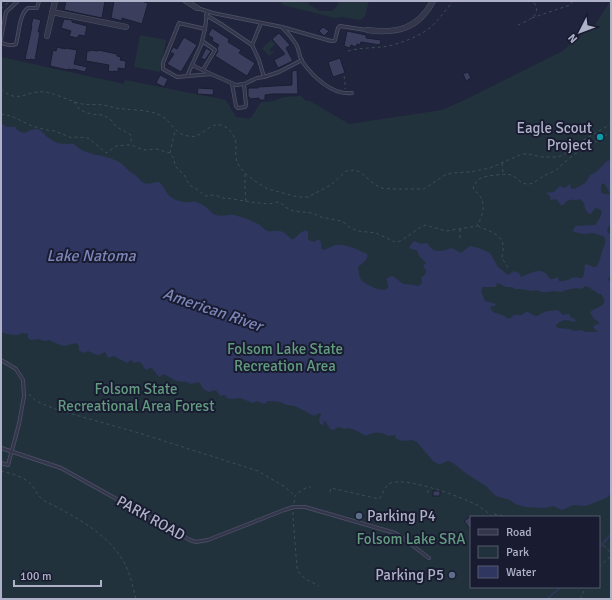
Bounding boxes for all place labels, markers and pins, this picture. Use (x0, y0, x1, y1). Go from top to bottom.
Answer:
place label: Eagle Scout Project (517, 119, 592, 154)
marker: Eagle Scout Project (595, 132, 605, 142)
place label: Parking P4 (367, 507, 436, 525)
marker: Parking P4 (354, 511, 364, 521)
place label: Parking P5 (375, 566, 444, 584)
marker: Parking P5 (447, 570, 457, 580)

